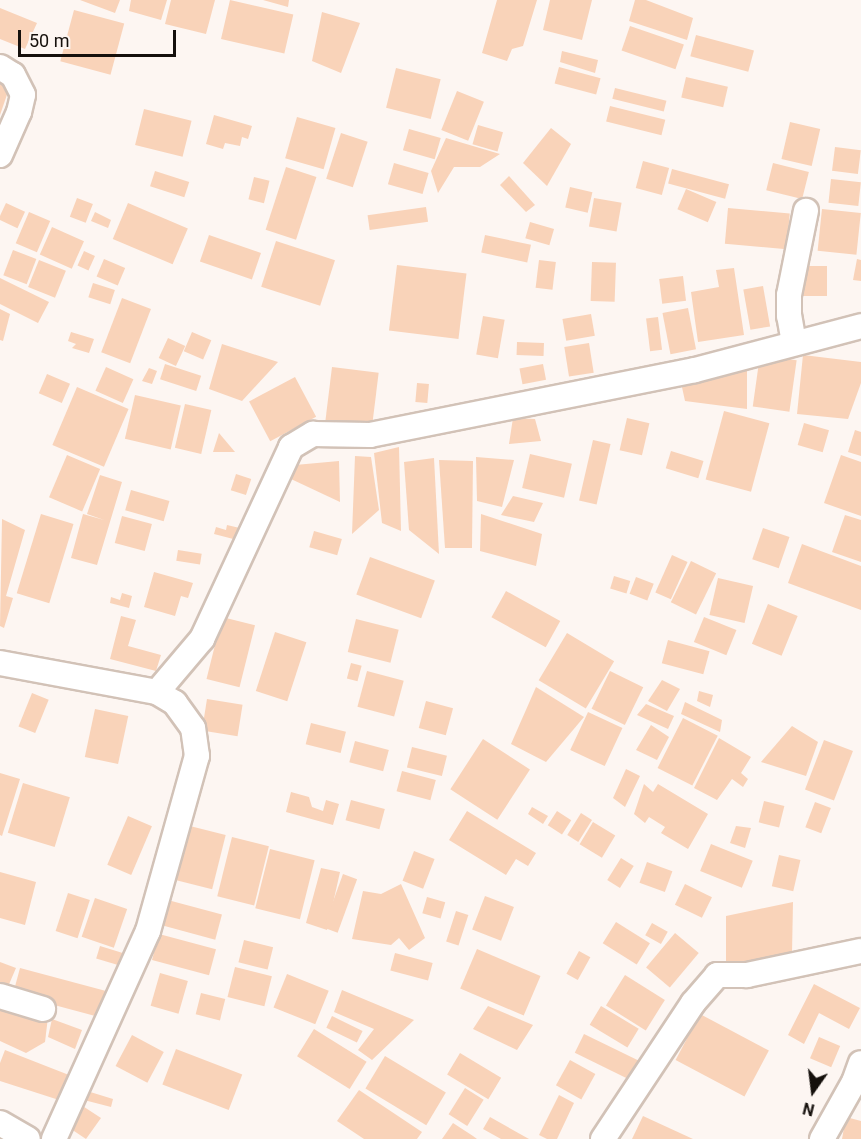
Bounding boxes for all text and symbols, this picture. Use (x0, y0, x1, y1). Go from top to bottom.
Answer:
scale bar (21, 18, 178, 56)
text: 50 m (29, 30, 69, 51)
north arrow (783, 1061, 843, 1121)
text: N (801, 1098, 816, 1120)

